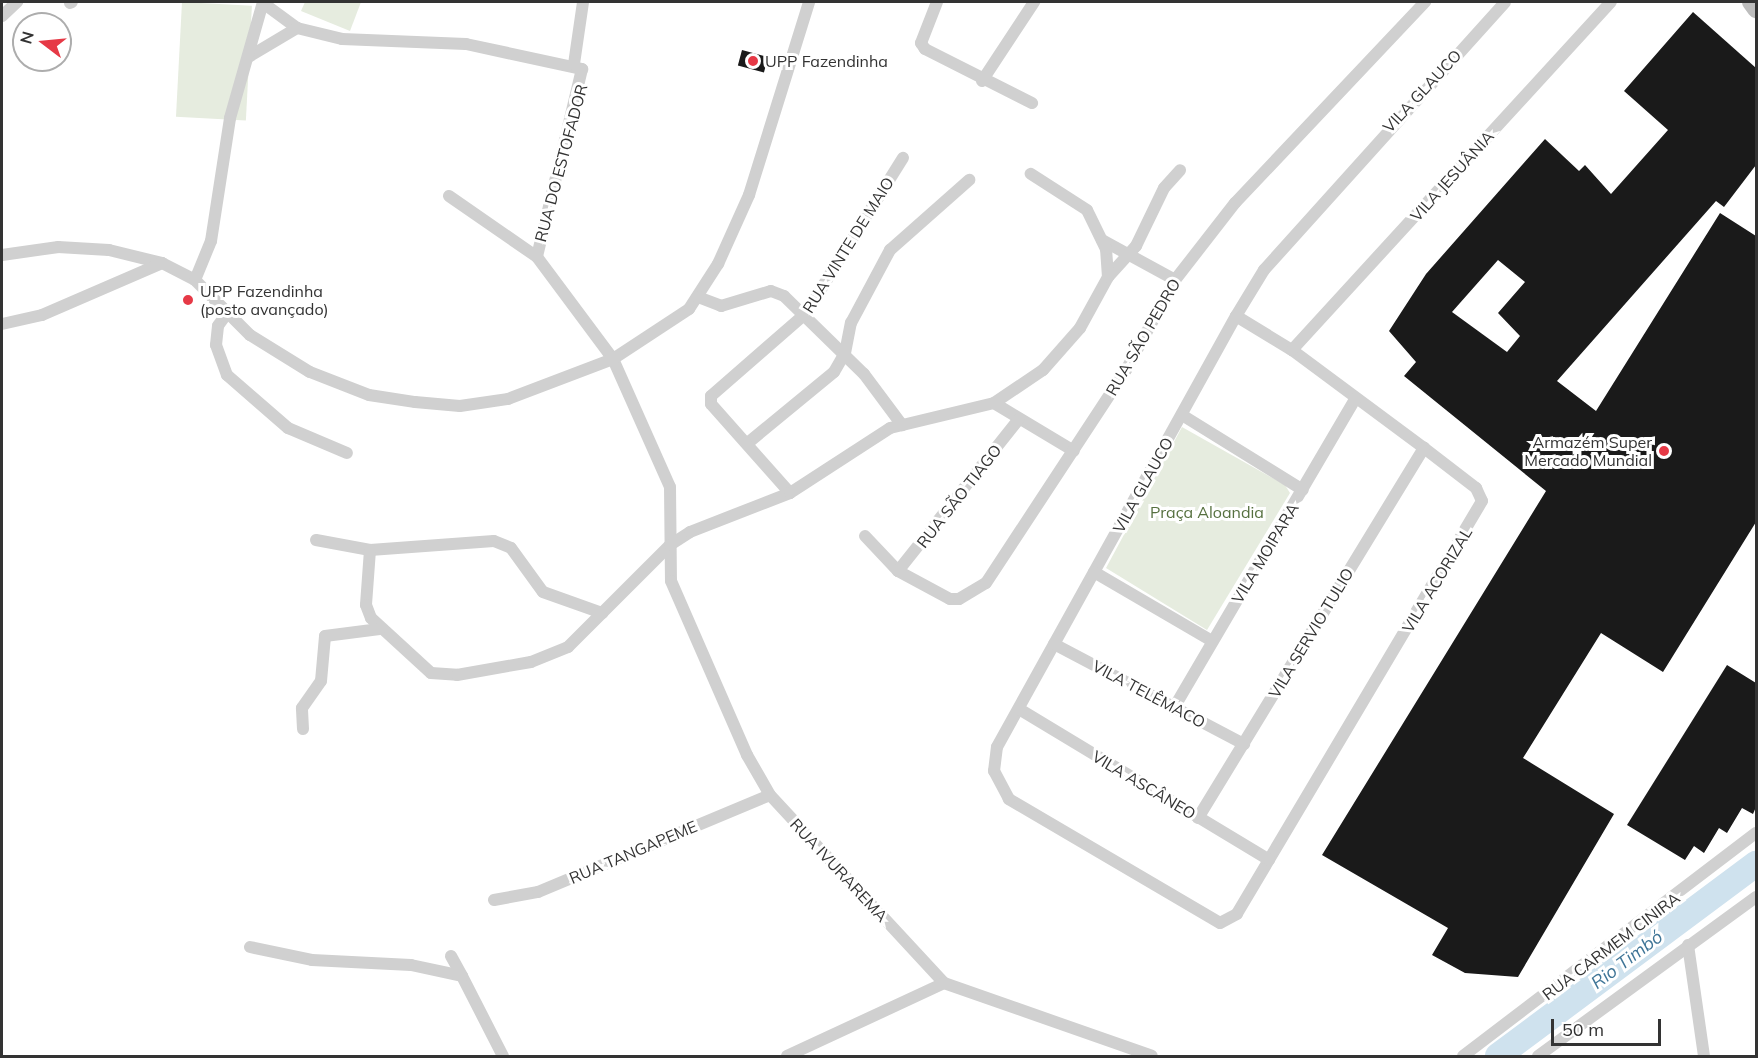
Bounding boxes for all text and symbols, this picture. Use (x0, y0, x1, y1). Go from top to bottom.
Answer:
north arrow (12, 12, 72, 72)
text: N (15, 29, 38, 46)
street label: VILA GLAUCO (1379, 46, 1465, 136)
place label: UPP Fazendinha (765, 51, 888, 71)
marker: UPP Fazendinha (746, 54, 760, 68)
street label: RUA DO ESTOFADOR (531, 82, 591, 244)
street label: VILA JESUÂNIA (1406, 127, 1498, 225)
street label: RUA VINTE DE MAIO (798, 173, 898, 317)
street label: RUA SÃO PEDRO (1102, 275, 1184, 399)
place label: UPP Fazendinha (posto avançado) (200, 281, 328, 319)
marker: UPP Fazendinha (posto avançado) (181, 293, 195, 307)
place label: Armazém Super Mercado Mundial (1524, 432, 1652, 470)
street label: VILA GLAUCO (1109, 434, 1177, 536)
street label: RUA SÃO TIAGO (913, 440, 1005, 552)
marker: Armazém Super Mercado Mundial (1657, 444, 1671, 458)
street label: VILA MOIPARA (1228, 499, 1302, 607)
park label: Praça Aloandia (1150, 502, 1264, 522)
street label: VILA ACORIZAL (1398, 524, 1476, 636)
street label: VILA SERVIO TULIO (1265, 564, 1357, 702)
street label: VILA TELÊMACO (1089, 656, 1209, 732)
street label: VILA ASCÂNEO (1089, 747, 1199, 823)
street label: RUA IVURAREMA (786, 814, 892, 926)
street label: RUA TANGAPEME (566, 816, 700, 888)
street label: RUA CARMEM CINIRA (1539, 888, 1683, 1004)
water label: Rio Timbó (1587, 926, 1667, 994)
scale bar (1554, 1007, 1664, 1045)
text: 50 m (1562, 1018, 1604, 1041)

